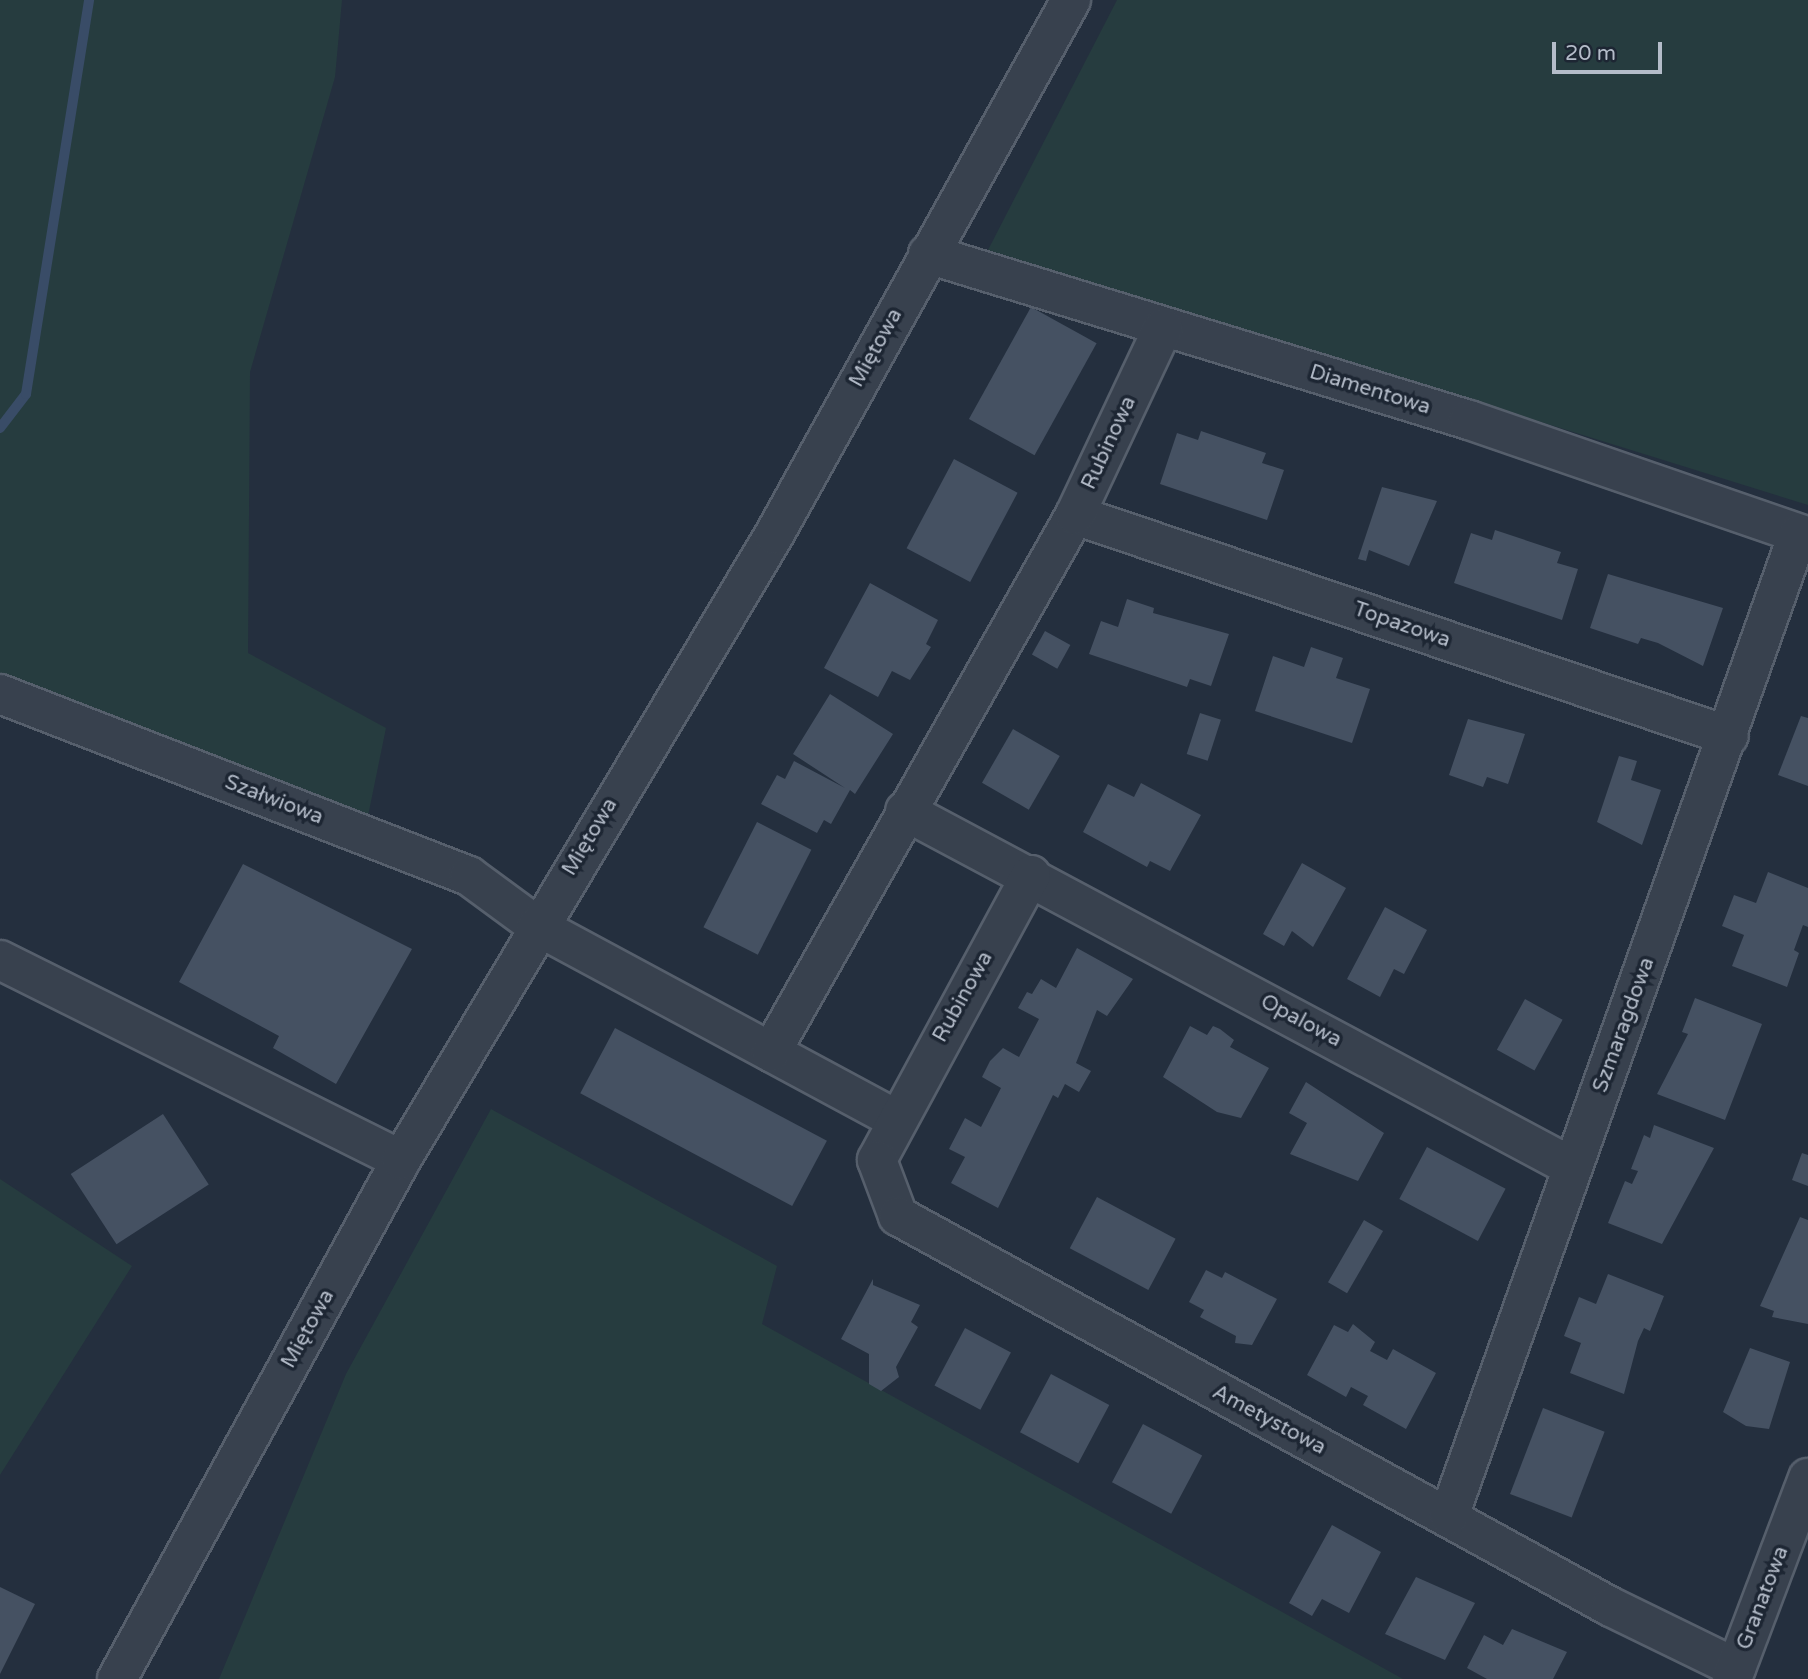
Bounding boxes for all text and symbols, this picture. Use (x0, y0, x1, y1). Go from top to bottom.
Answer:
scale bar (1556, 28, 1666, 72)
text: 20 m (1565, 41, 1616, 66)
street label: Miętowa (844, 304, 908, 392)
street label: Diamentowa (1307, 360, 1433, 420)
street label: Rubinowa (1076, 392, 1142, 494)
street label: Topazowa (1350, 597, 1454, 653)
street label: Szałwiowa (221, 770, 327, 830)
street label: Miętowa (557, 794, 623, 880)
street label: Rubinowa (928, 947, 998, 1047)
street label: Szmaragdowa (1588, 954, 1660, 1096)
street label: Opalowa (1256, 989, 1346, 1053)
street label: Miętowa (276, 1285, 340, 1373)
street label: Ametystowa (1208, 1380, 1330, 1460)
street label: Granatowa (1732, 1543, 1794, 1653)

